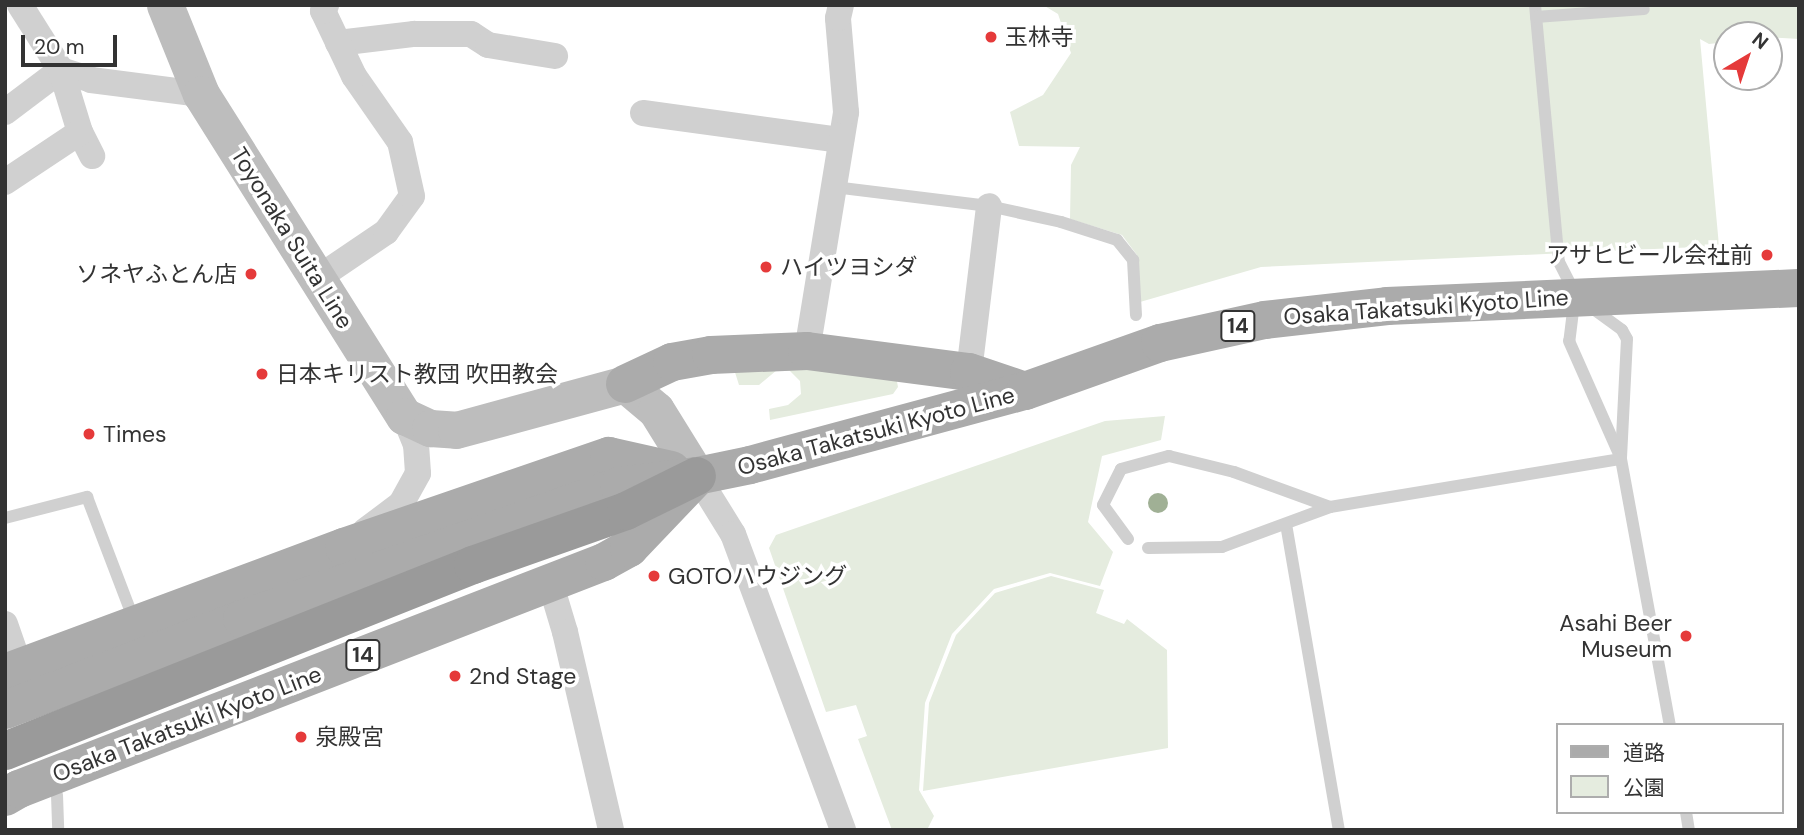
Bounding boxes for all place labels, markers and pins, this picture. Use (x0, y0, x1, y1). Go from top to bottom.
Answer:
place label: 玉林寺 (1005, 23, 1074, 51)
marker: 玉林寺 (983, 29, 999, 45)
place label: アサヒビール会社前 (1546, 241, 1753, 269)
marker: アサヒビール会社前 (1759, 247, 1775, 263)
place label: ハイツヨシダ (780, 253, 918, 281)
marker: ハイツヨシダ (758, 259, 774, 275)
place label: ソネヤふとん店 (76, 260, 237, 288)
marker: ソネヤふとん店 (243, 266, 259, 282)
place label: 日本キリスト教団 吹田教会 (276, 360, 558, 388)
marker: 日本キリスト教団 吹田教会 (254, 366, 270, 382)
place label: Times (103, 420, 167, 448)
marker: Times (81, 426, 97, 442)
place label: GOTOハウジング (668, 562, 847, 590)
marker: GOTOハウジング (646, 568, 662, 584)
place label: Asahi Beer Museum (1559, 609, 1672, 663)
marker: Asahi Beer Museum (1678, 628, 1694, 644)
place label: 2nd Stage (469, 662, 576, 690)
marker: 2nd Stage (447, 668, 463, 684)
place label: 泉殿宮 (315, 723, 384, 751)
marker: 泉殿宮 (293, 729, 309, 745)

